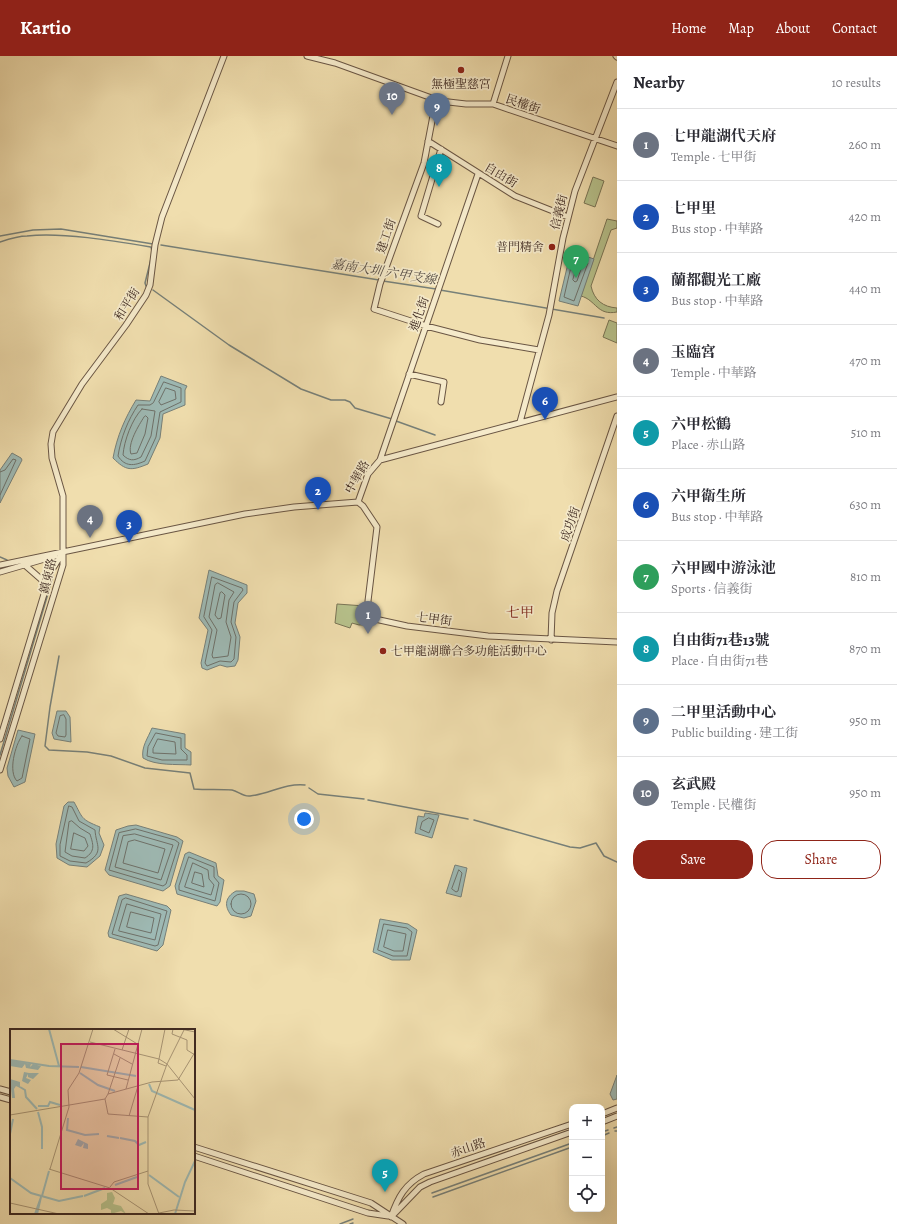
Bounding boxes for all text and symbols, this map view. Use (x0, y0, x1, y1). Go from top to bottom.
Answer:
text: Kartio (20, 15, 71, 41)
text: Home (671, 19, 706, 38)
text: Map (728, 19, 754, 38)
text: About (776, 19, 810, 38)
text: Contact (832, 19, 877, 38)
marker: 無極聖慈宮 (456, 65, 466, 75)
text: Nearby (633, 71, 684, 94)
text: 10 results (831, 74, 881, 91)
place label: 無極聖慈宮 (431, 76, 491, 92)
pin: 10 (379, 82, 405, 115)
street label: 民權街 (503, 91, 544, 118)
pin: 9 (424, 93, 450, 126)
text: 七甲龍湖代天府 (671, 126, 776, 146)
text: 1 (644, 136, 648, 153)
text: 260 m (848, 136, 881, 153)
text: Temple · 七甲街 (671, 148, 757, 165)
pin: 8 (426, 154, 452, 187)
street label: 自由街 (481, 159, 521, 192)
street label: 信義街 (547, 192, 571, 231)
text: 七甲里 (671, 198, 716, 218)
text: 2 (643, 208, 649, 225)
text: 420 m (849, 208, 881, 225)
street label: 建工街 (373, 215, 400, 256)
text: Bus stop · 中華路 (671, 220, 763, 237)
place label: 普門精舍 (496, 239, 544, 255)
marker: 普門精舍 (547, 242, 557, 252)
pin: 7 (563, 245, 589, 278)
water label: 嘉南大圳 六甲支線 (330, 255, 440, 289)
text: 蘭都觀光工廠 (671, 270, 761, 290)
text: 3 (643, 280, 649, 297)
text: 440 m (849, 280, 881, 297)
street label: 和平街 (111, 284, 144, 324)
text: Bus stop · 中華路 (671, 292, 763, 309)
street label: 進化街 (406, 293, 433, 334)
text: 玉臨宮 (671, 342, 716, 362)
text: 4 (643, 352, 649, 369)
text: 470 m (849, 352, 881, 369)
text: Temple · 中華路 (671, 364, 757, 381)
pin: 6 (532, 387, 558, 420)
text: 六甲松鶴 (671, 414, 731, 434)
text: 5 (643, 424, 649, 441)
text: 510 m (851, 424, 881, 441)
text: Place · 赤山路 (671, 436, 745, 453)
street label: 中華路 (341, 457, 373, 497)
pin: 2 (305, 477, 331, 510)
text: 六甲衛生所 (671, 486, 746, 506)
text: 6 (643, 496, 649, 513)
text: 630 m (849, 496, 881, 513)
street label: 成功街 (557, 503, 584, 544)
pin: 4 (77, 505, 103, 538)
text: Bus stop · 中華路 (671, 508, 763, 525)
pin: 3 (116, 510, 142, 543)
street label: 鎮東路 (36, 557, 60, 595)
text: 六甲國中游泳池 (671, 558, 776, 578)
text: 7 (643, 568, 649, 585)
text: 810 m (850, 568, 881, 585)
text: Sports · 信義街 (671, 580, 752, 597)
pin: 1 (355, 601, 381, 634)
district label: 七甲 (506, 603, 534, 622)
street label: 七甲街 (415, 609, 454, 629)
text: 自由街71巷13號 (671, 630, 770, 650)
text: 8 (643, 640, 649, 657)
text: 870 m (849, 640, 881, 657)
place label: 七甲龍湖聯合多功能活動中心 (391, 643, 547, 659)
marker: 七甲龍湖聯合多功能活動中心 (378, 646, 388, 656)
text: Place · 自由街71巷 (671, 652, 768, 669)
text: 二甲里活動中心 (671, 702, 776, 722)
text: 9 (643, 712, 649, 729)
text: 950 m (849, 712, 881, 729)
text: Public building · 建工街 (671, 724, 798, 741)
text: 玄武殿 (671, 774, 716, 794)
text: 10 (640, 784, 652, 801)
text: 950 m (849, 784, 881, 801)
text: Temple · 民權街 (671, 796, 757, 813)
your location (294, 809, 314, 829)
button: Save (633, 840, 753, 879)
button: Share (761, 840, 881, 879)
inset map (10, 1029, 195, 1214)
map controls (569, 1104, 605, 1212)
button: + (569, 1104, 605, 1140)
street label: 赤山路 (448, 1135, 488, 1161)
button: − (569, 1140, 605, 1176)
pin: 5 (372, 1159, 398, 1192)
button: locate (569, 1176, 605, 1212)

